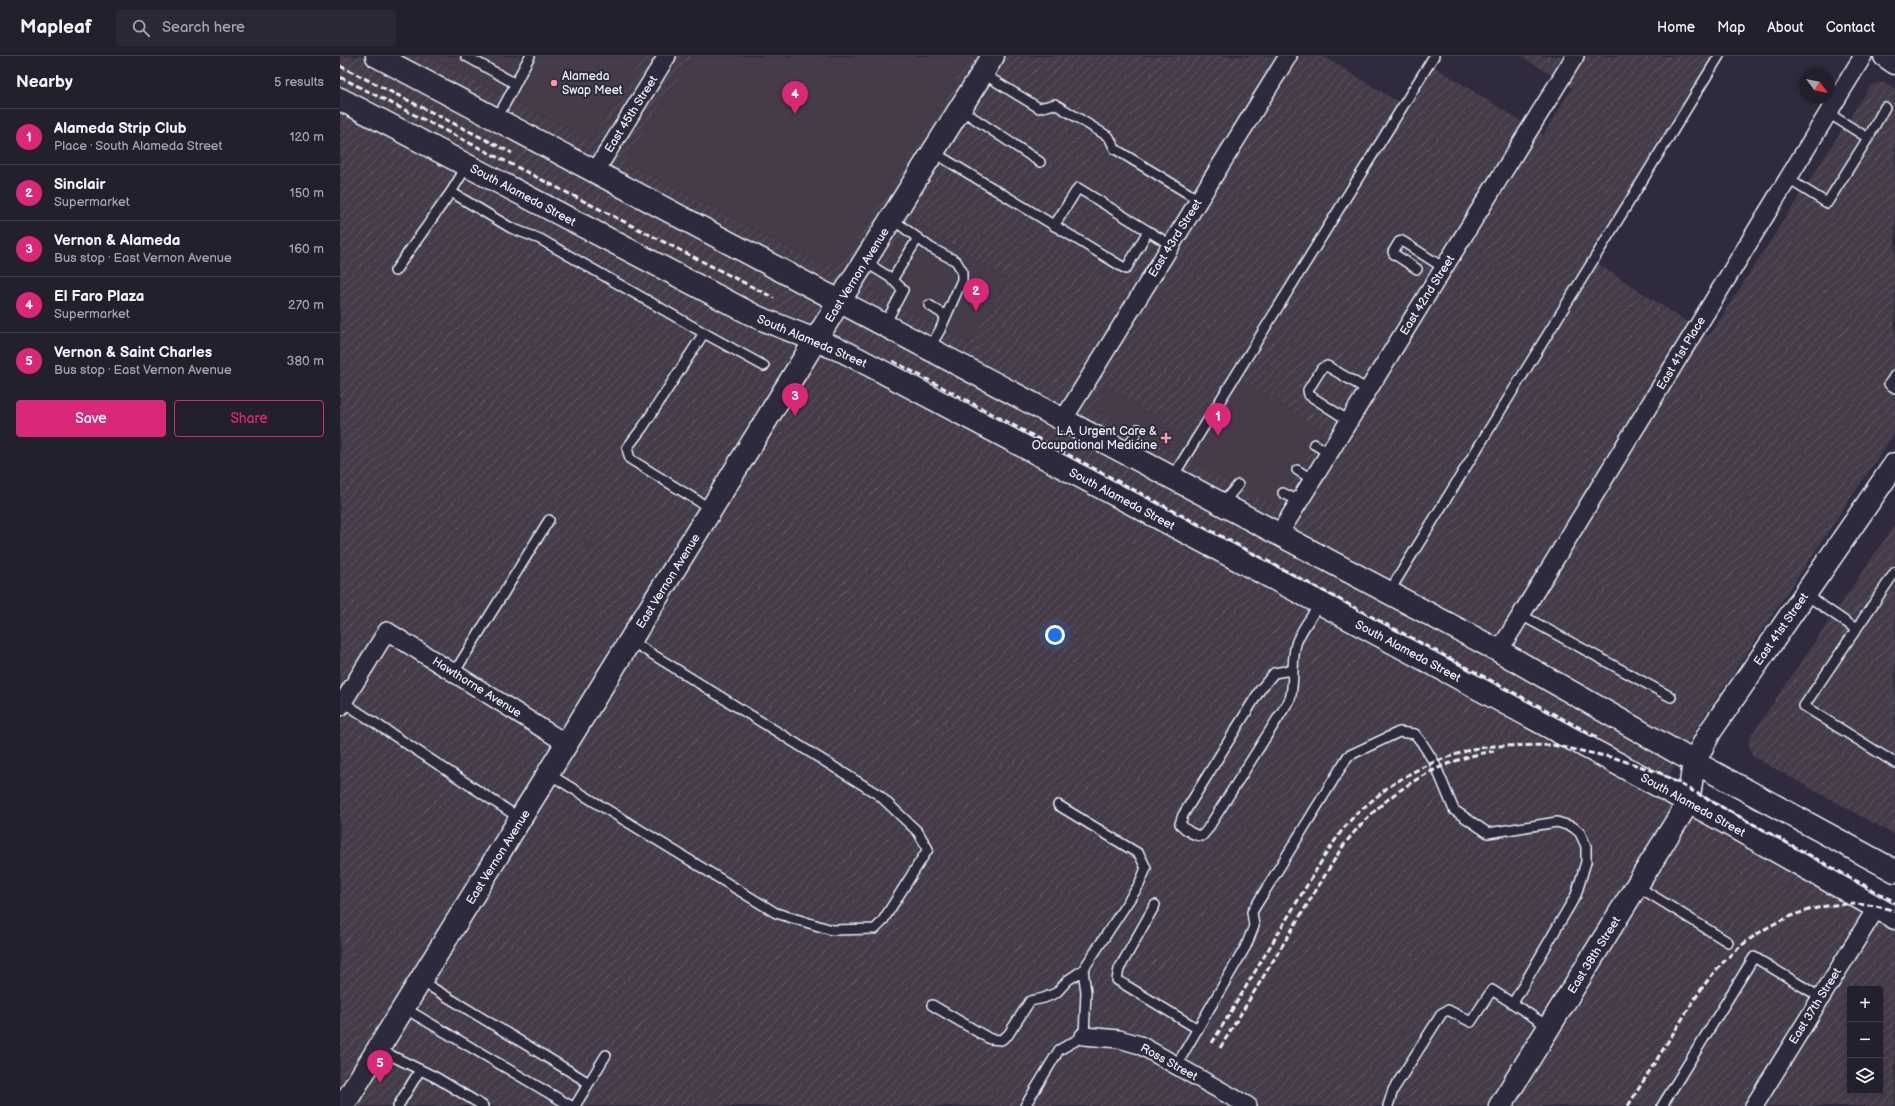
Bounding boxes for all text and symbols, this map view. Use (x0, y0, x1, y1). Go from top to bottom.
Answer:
search box (116, 10, 396, 46)
text: Mapleaf (20, 16, 92, 39)
icon: search (130, 17, 152, 39)
text: Search here (162, 18, 245, 37)
text: Home (1657, 19, 1695, 36)
text: Map (1717, 19, 1745, 36)
text: About (1767, 19, 1804, 36)
text: Contact (1826, 19, 1875, 36)
north arrow (1799, 68, 1835, 104)
place label: Alameda Swap Meet (562, 69, 623, 98)
text: Nearby (16, 72, 73, 92)
street label: East 45th Street (602, 73, 661, 156)
text: 5 results (274, 74, 324, 90)
marker: Alameda Swap Meet (549, 78, 559, 88)
pin: 4 (782, 81, 808, 114)
text: Alameda Strip Club (54, 119, 186, 138)
text: 1 (26, 129, 32, 145)
text: 120 m (289, 129, 324, 145)
text: Place · South Alameda Street (54, 138, 223, 154)
street label: South Alameda Street (467, 161, 578, 230)
text: Sinclair (54, 175, 105, 194)
text: 2 (25, 185, 33, 201)
text: 150 m (290, 185, 324, 201)
text: Supermarket (54, 194, 130, 210)
street label: East 43rd Street (1145, 196, 1206, 280)
street label: East Vernon Avenue (822, 225, 893, 325)
text: Vernon & Alameda (54, 231, 180, 250)
text: 3 (25, 241, 33, 257)
text: 160 m (289, 241, 324, 257)
text: Bus stop · East Vernon Avenue (54, 250, 232, 266)
street label: East 42nd Street (1397, 252, 1458, 338)
pin: 2 (963, 278, 989, 311)
text: El Faro Plaza (54, 287, 144, 306)
text: 4 (25, 297, 33, 313)
text: 270 m (288, 297, 324, 313)
text: Supermarket (54, 306, 130, 322)
street label: South Alameda Street (755, 312, 869, 371)
street label: East 41st Place (1654, 314, 1709, 393)
text: Vernon & Saint Charles (54, 343, 212, 362)
text: 5 (25, 353, 33, 369)
text: 380 m (287, 353, 324, 369)
text: Bus stop · East Vernon Avenue (54, 362, 232, 378)
pin: 3 (782, 383, 808, 416)
button: Save (16, 400, 166, 437)
button: Share (174, 400, 324, 437)
pin: 1 (1205, 403, 1231, 436)
place label: L.A. Urgent Care & Occupational Medicine (1032, 424, 1157, 453)
marker: L.A. Urgent Care & Occupational Medicine (1160, 432, 1172, 444)
street label: South Alameda Street (1066, 465, 1177, 534)
street label: East Vernon Avenue (633, 531, 704, 631)
street label: East 41st Street (1751, 590, 1812, 668)
street label: South Alameda Street (1352, 617, 1463, 686)
your location (1045, 625, 1065, 645)
street label: Hawthorne Avenue (429, 654, 524, 721)
street label: South Alameda Street (1638, 770, 1748, 841)
street label: East Vernon Avenue (463, 807, 534, 907)
street label: East 38th Street (1565, 914, 1624, 997)
street label: East 37th Street (1786, 965, 1845, 1047)
map controls (1847, 986, 1883, 1094)
button: + (1847, 986, 1883, 1022)
button: − (1847, 1022, 1883, 1058)
street label: Ross Street (1137, 1041, 1200, 1084)
pin: 5 (367, 1050, 393, 1083)
button: layers (1847, 1058, 1883, 1094)

